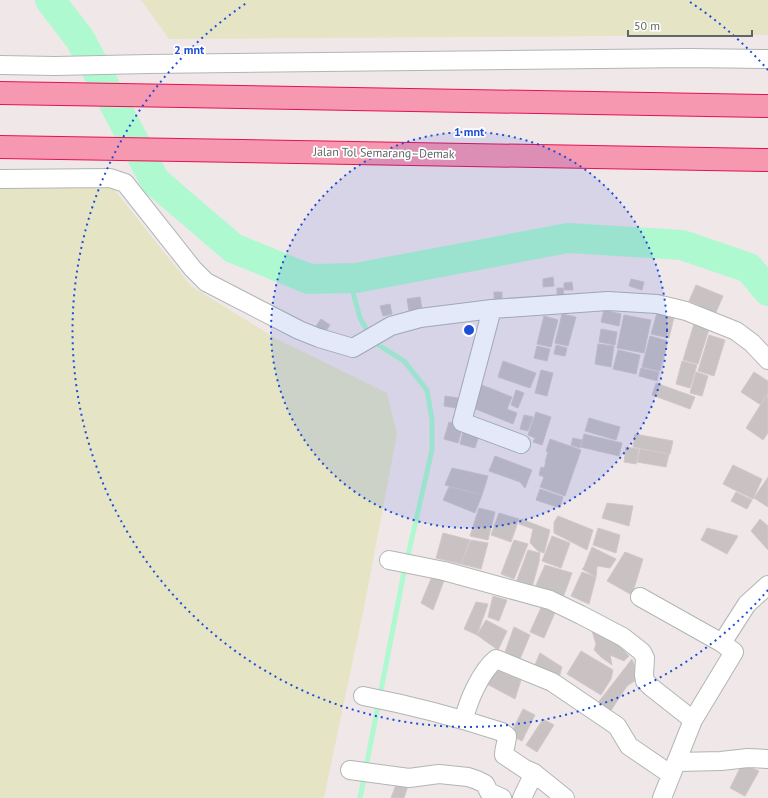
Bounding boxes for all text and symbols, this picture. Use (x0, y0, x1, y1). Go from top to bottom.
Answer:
scale bar (628, 12, 752, 38)
text: 50 m (634, 18, 660, 33)
text: 2 mnt (174, 42, 205, 57)
text: 1 mnt (454, 124, 485, 139)
street label: Jalan Tol Semarang–Demak (312, 144, 455, 161)
centre of rings (462, 323, 476, 337)

